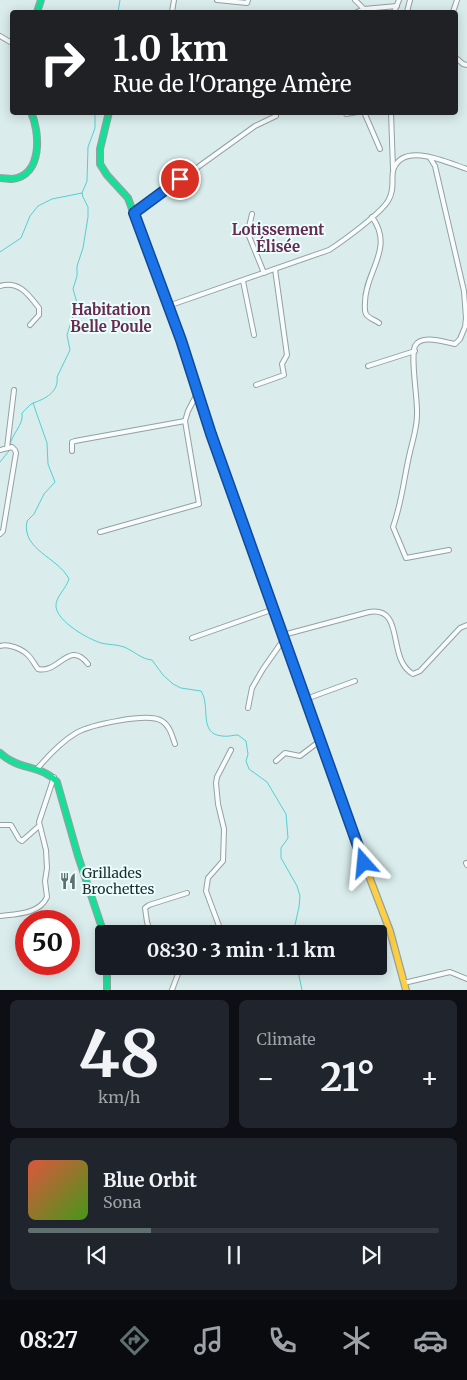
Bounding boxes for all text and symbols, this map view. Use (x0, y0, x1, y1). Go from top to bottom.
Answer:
text: 1.0 km (113, 27, 228, 71)
icon: right (30, 30, 95, 95)
text: Rue de l'Orange Amère (113, 70, 351, 98)
pin (159, 158, 201, 200)
icon: arrive (166, 165, 194, 193)
district label: Lotissement Élisée (232, 220, 324, 256)
district label: Habitation Belle Poule (70, 300, 152, 336)
position arrow (337, 836, 389, 888)
place label: Grillades Brochettes (82, 864, 154, 898)
restaurant icon: Grillades Brochettes (58, 871, 78, 891)
speed limit sign: 50 (15, 910, 80, 975)
text: 08:30 · 3 min · 1.1 km (147, 938, 335, 962)
text: 48 (79, 1013, 160, 1095)
text: Climate (257, 1029, 316, 1049)
text: 21° (320, 1054, 375, 1101)
text: − (257, 1060, 275, 1096)
text: + (420, 1060, 439, 1096)
text: km/h (98, 1087, 140, 1107)
text: Blue Orbit (103, 1168, 197, 1192)
text: Sona (103, 1192, 141, 1212)
icon: previous (83, 1241, 111, 1269)
icon: pause (220, 1241, 248, 1269)
icon: next (357, 1241, 385, 1269)
icon: directions (117, 1323, 152, 1358)
icon: music (191, 1323, 226, 1358)
icon: phone (265, 1323, 300, 1358)
icon: climate (339, 1323, 374, 1358)
icon: car (413, 1323, 448, 1358)
text: 08:27 (19, 1326, 78, 1354)

